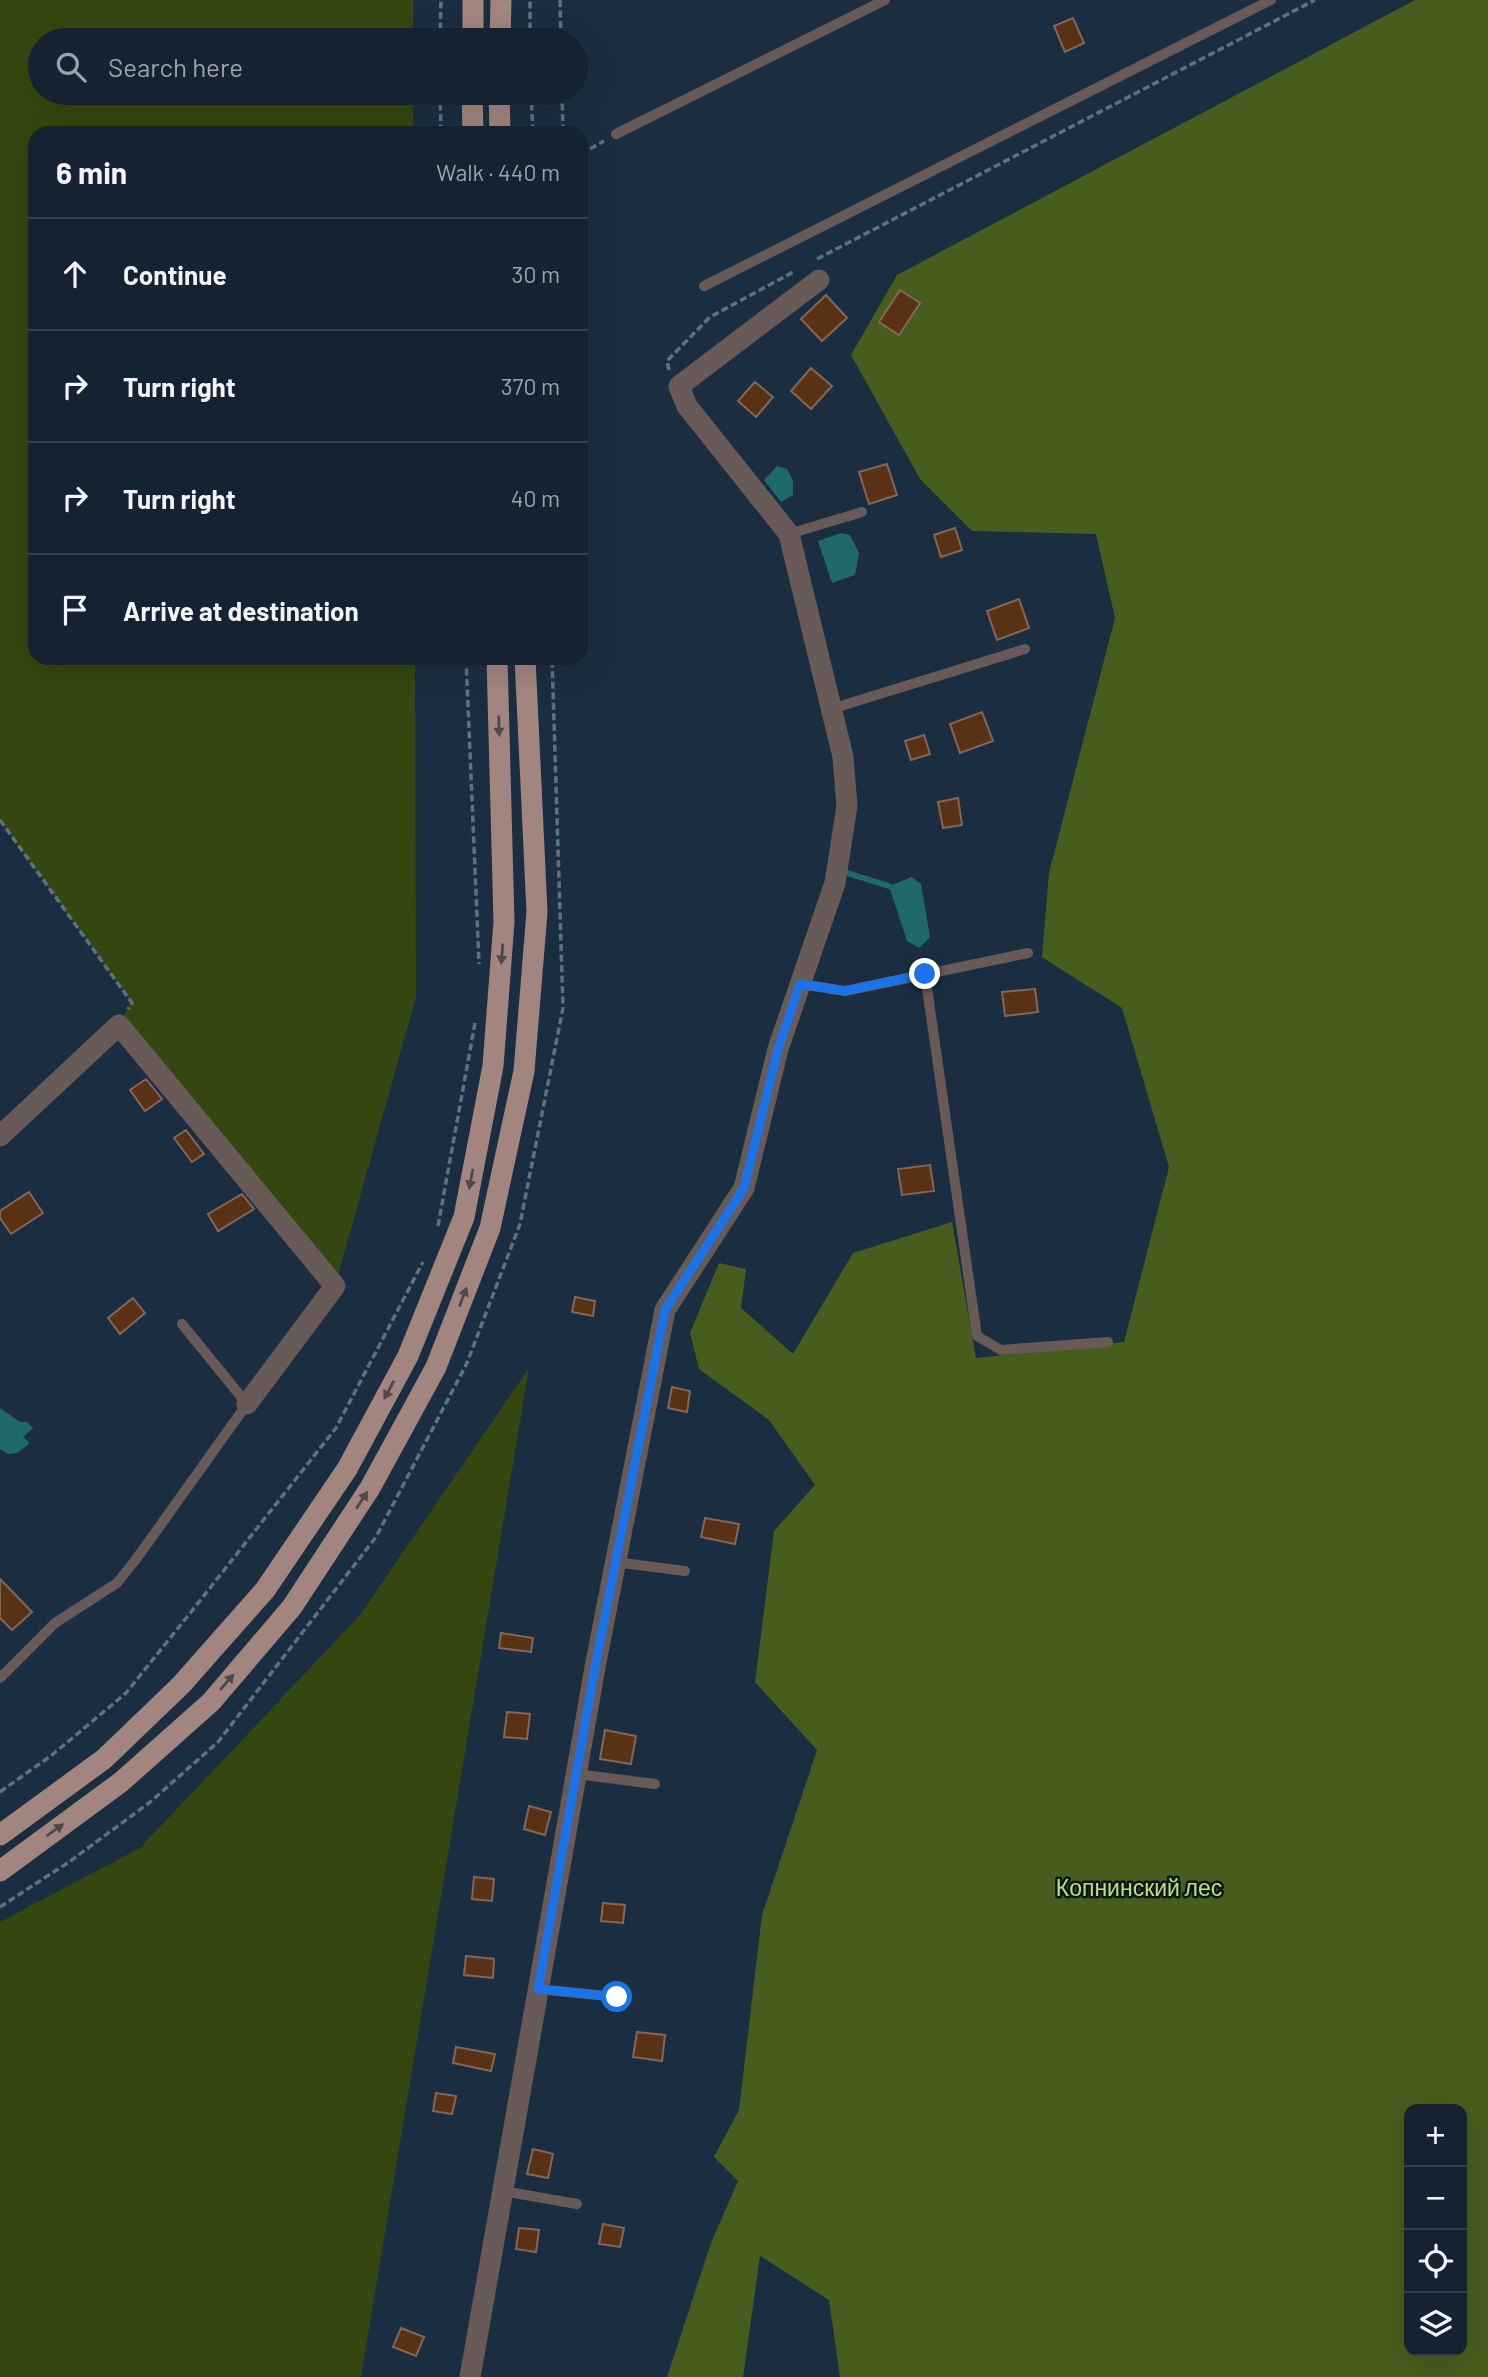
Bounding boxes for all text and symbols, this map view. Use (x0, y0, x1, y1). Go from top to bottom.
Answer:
search box (28, 28, 588, 105)
icon: search (52, 48, 90, 86)
text: Search here (108, 51, 243, 82)
text: 6 min (56, 154, 127, 190)
text: Walk · 440 m (436, 158, 560, 186)
icon: ahead (56, 255, 94, 293)
text: Continue (123, 259, 227, 290)
text: 30 m (512, 260, 560, 288)
icon: right (56, 367, 94, 405)
text: Turn right (123, 371, 236, 402)
text: 370 m (501, 372, 560, 400)
icon: right (56, 479, 94, 517)
text: Turn right (123, 483, 236, 514)
text: 40 m (511, 484, 560, 512)
icon: arrive (56, 591, 94, 629)
text: Arrive at destination (123, 595, 359, 626)
one-way arrow (493, 715, 505, 737)
one-way arrow (496, 943, 507, 965)
route end (909, 958, 940, 989)
one-way arrow (465, 1168, 476, 1190)
one-way arrow (458, 1286, 469, 1307)
one-way arrow (384, 1380, 395, 1400)
one-way arrow (356, 1490, 369, 1510)
one-way arrow (219, 1674, 234, 1691)
one-way arrow (46, 1824, 64, 1838)
park label: Копнинский лес (1056, 1873, 1222, 1901)
route start (601, 1981, 632, 2012)
map controls (1404, 2104, 1467, 2356)
button: + (1404, 2104, 1467, 2167)
button: − (1404, 2167, 1467, 2230)
button: locate (1404, 2230, 1467, 2293)
button: layers (1404, 2293, 1467, 2356)

